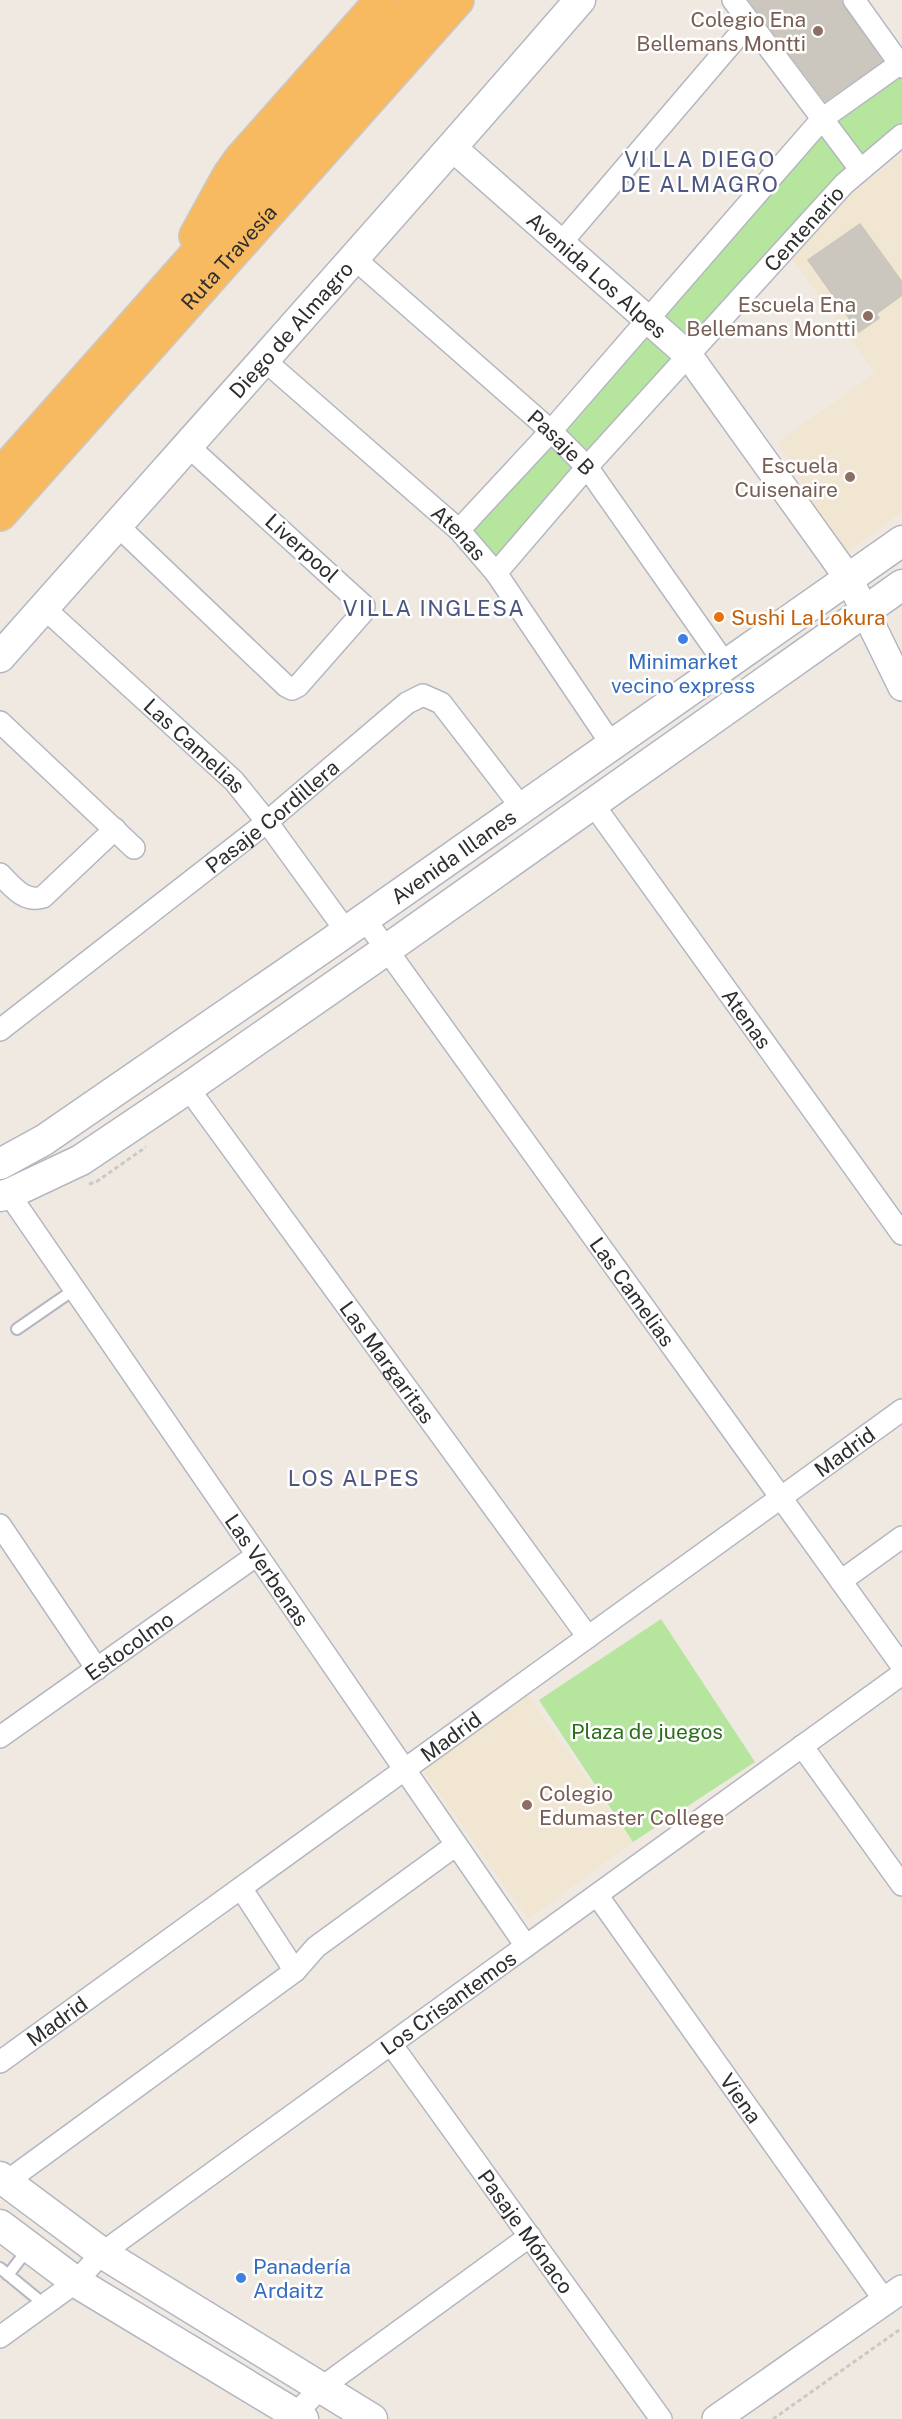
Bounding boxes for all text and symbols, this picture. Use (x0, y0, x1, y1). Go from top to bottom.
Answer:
place label: Colegio Ena Bellemans Montti (636, 7, 806, 56)
marker: Colegio Ena Bellemans Montti (811, 24, 825, 38)
district label: VILLA DIEGO DE ALMAGRO (621, 146, 779, 197)
street label: Centenario (759, 180, 849, 276)
street label: Ruta Travesía (176, 199, 282, 314)
street label: Avenida Los Alpes (522, 207, 672, 343)
street label: Diego de Almagro (224, 256, 358, 403)
place label: Escuela Ena Bellemans Montti (686, 292, 856, 341)
marker: Escuela Ena Bellemans Montti (861, 309, 875, 323)
street label: Pasaje B (523, 404, 600, 480)
place label: Escuela Cuisenaire (735, 453, 838, 502)
marker: Escuela Cuisenaire (843, 470, 857, 484)
street label: Atenas (427, 500, 492, 565)
street label: Liverpool (260, 508, 344, 588)
district label: VILLA INGLESA (343, 595, 525, 621)
place label: Sushi La Lokura (731, 605, 886, 630)
marker: Sushi La Lokura (712, 610, 726, 624)
marker: Minimarket vecino express (676, 632, 690, 646)
place label: Minimarket vecino express (611, 649, 755, 698)
street label: Las Camelias (139, 693, 251, 798)
street label: Pasaje Cordillera (200, 754, 344, 878)
street label: Avenida Illanes (386, 804, 521, 909)
street label: Atenas (717, 984, 777, 1053)
street label: Las Camelias (585, 1232, 680, 1351)
street label: Las Margaritas (335, 1296, 440, 1428)
street label: Madrid (809, 1421, 880, 1482)
district label: LOS ALPES (288, 1465, 420, 1491)
street label: Las Verbenas (220, 1509, 315, 1631)
street label: Estocolmo (80, 1606, 178, 1686)
street label: Madrid (415, 1706, 486, 1767)
park label: Plaza de juegos (571, 1719, 723, 1744)
place label: Colegio Edumaster College (539, 1781, 725, 1830)
marker: Colegio Edumaster College (520, 1798, 534, 1812)
street label: Los Crisantemos (375, 1945, 521, 2060)
street label: Madrid (22, 1991, 92, 2051)
street label: Viena (715, 2068, 767, 2128)
street label: Pasaje Mónaco (473, 2165, 579, 2298)
place label: Panadería Ardaitz (253, 2254, 351, 2303)
marker: Panadería Ardaitz (234, 2271, 248, 2285)

